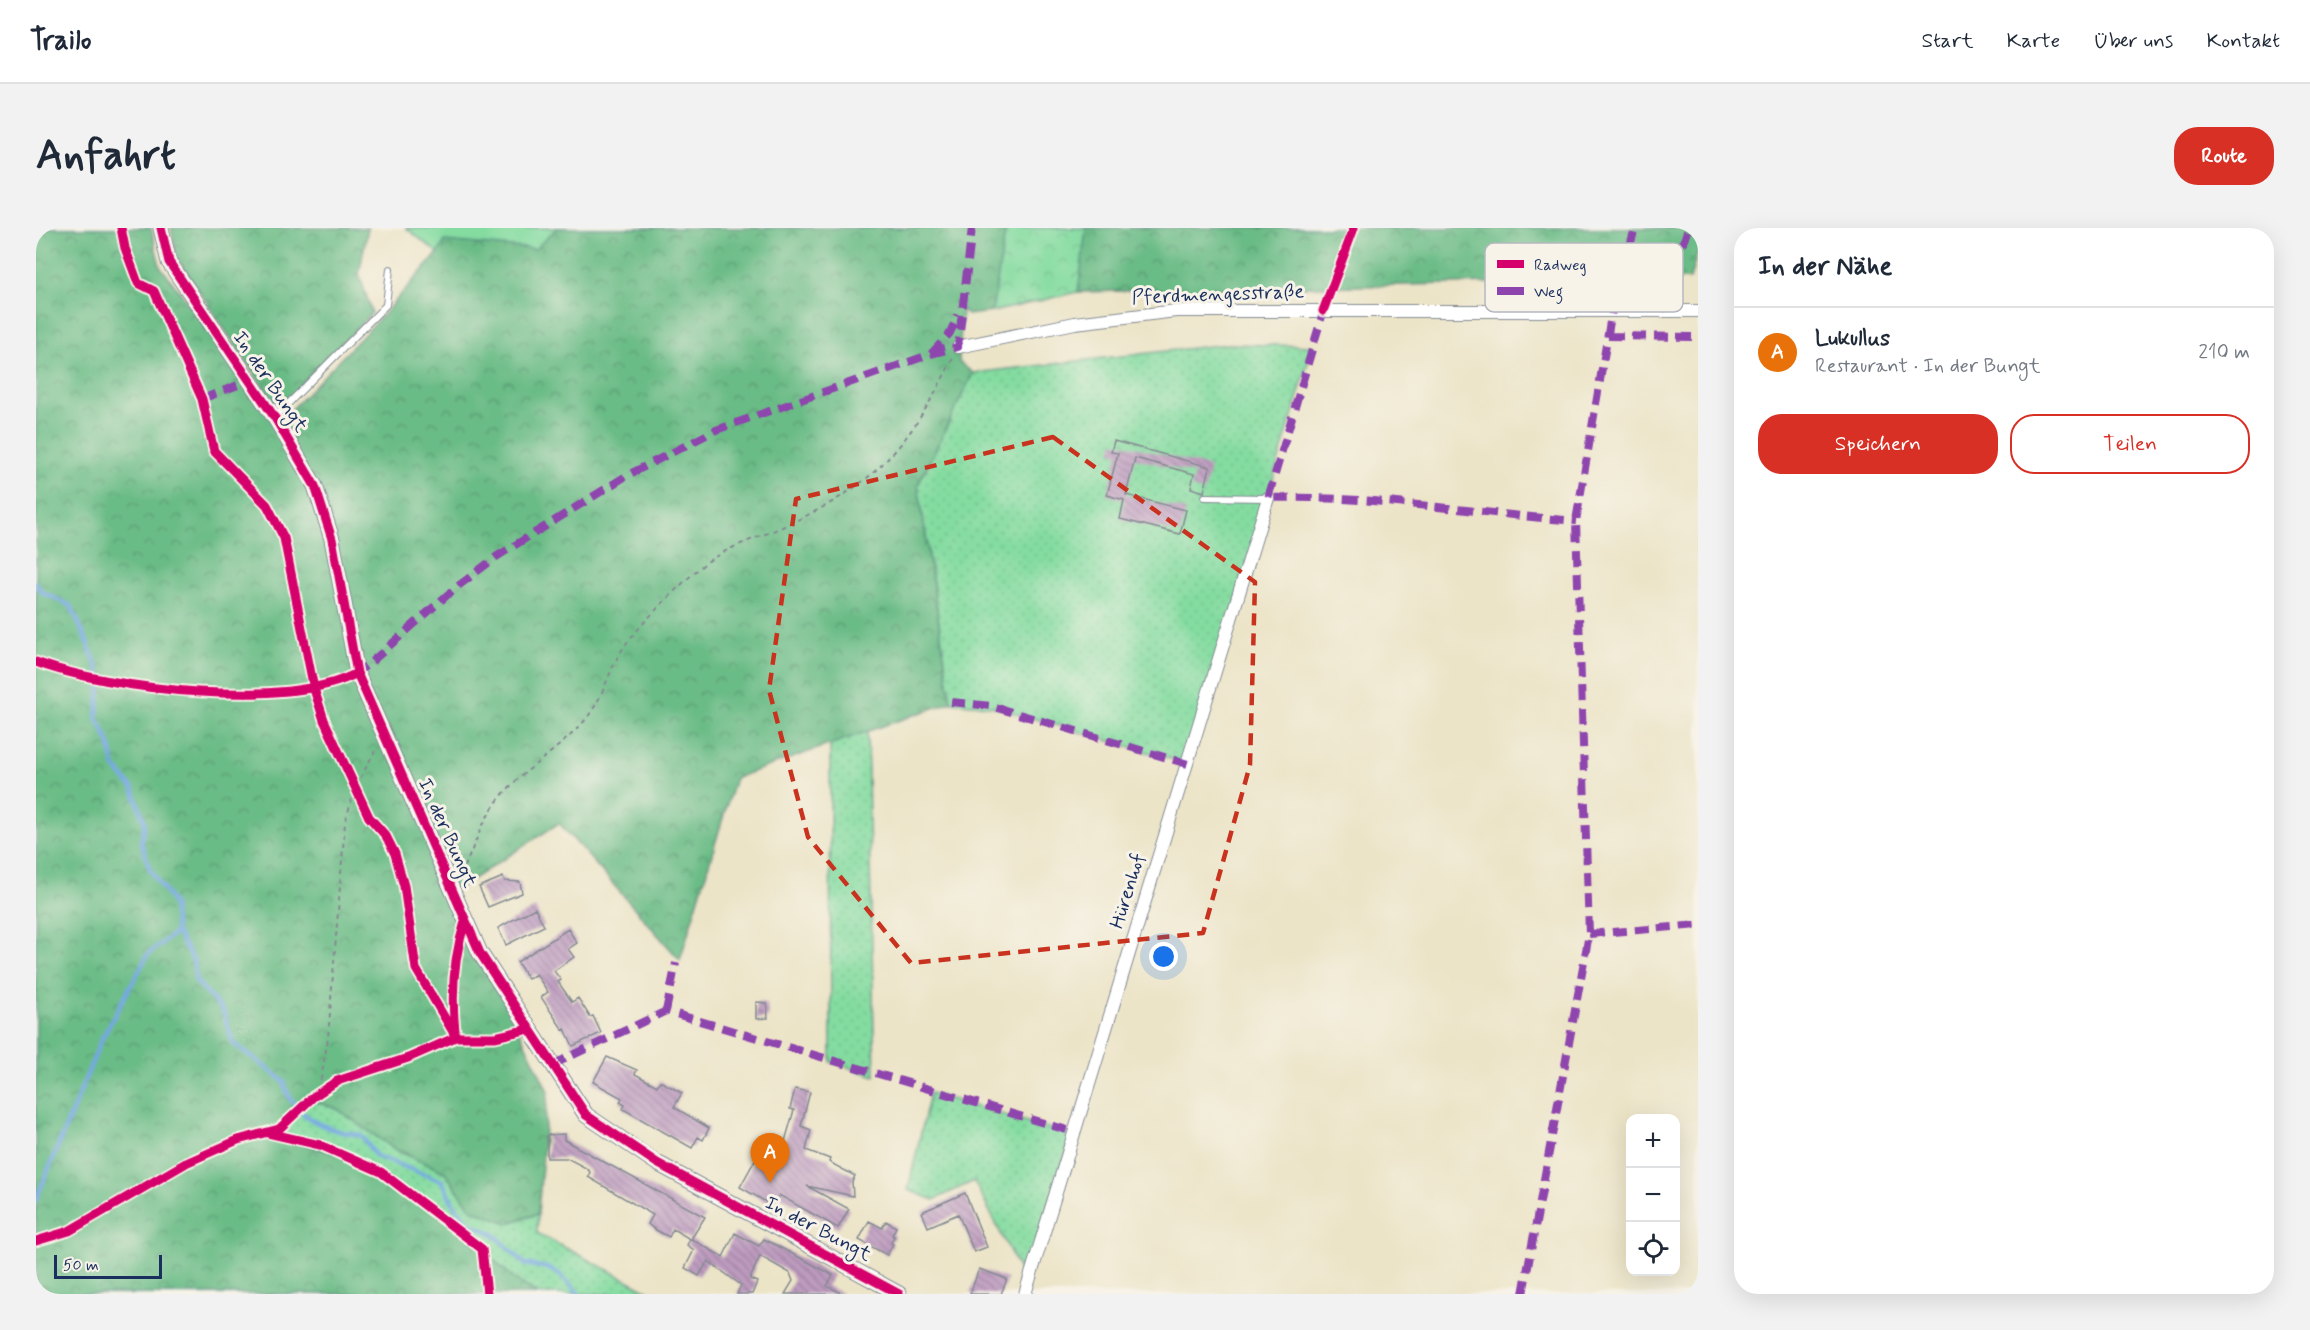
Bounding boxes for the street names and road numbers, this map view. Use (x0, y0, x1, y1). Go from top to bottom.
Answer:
street label: Pferdmengesstraße (1131, 278, 1305, 312)
street label: In der Bungt (225, 326, 314, 439)
street label: In der Bungt (410, 774, 483, 893)
street label: Hürenhof (1104, 850, 1152, 932)
street label: In der Bungt (760, 1190, 876, 1269)

